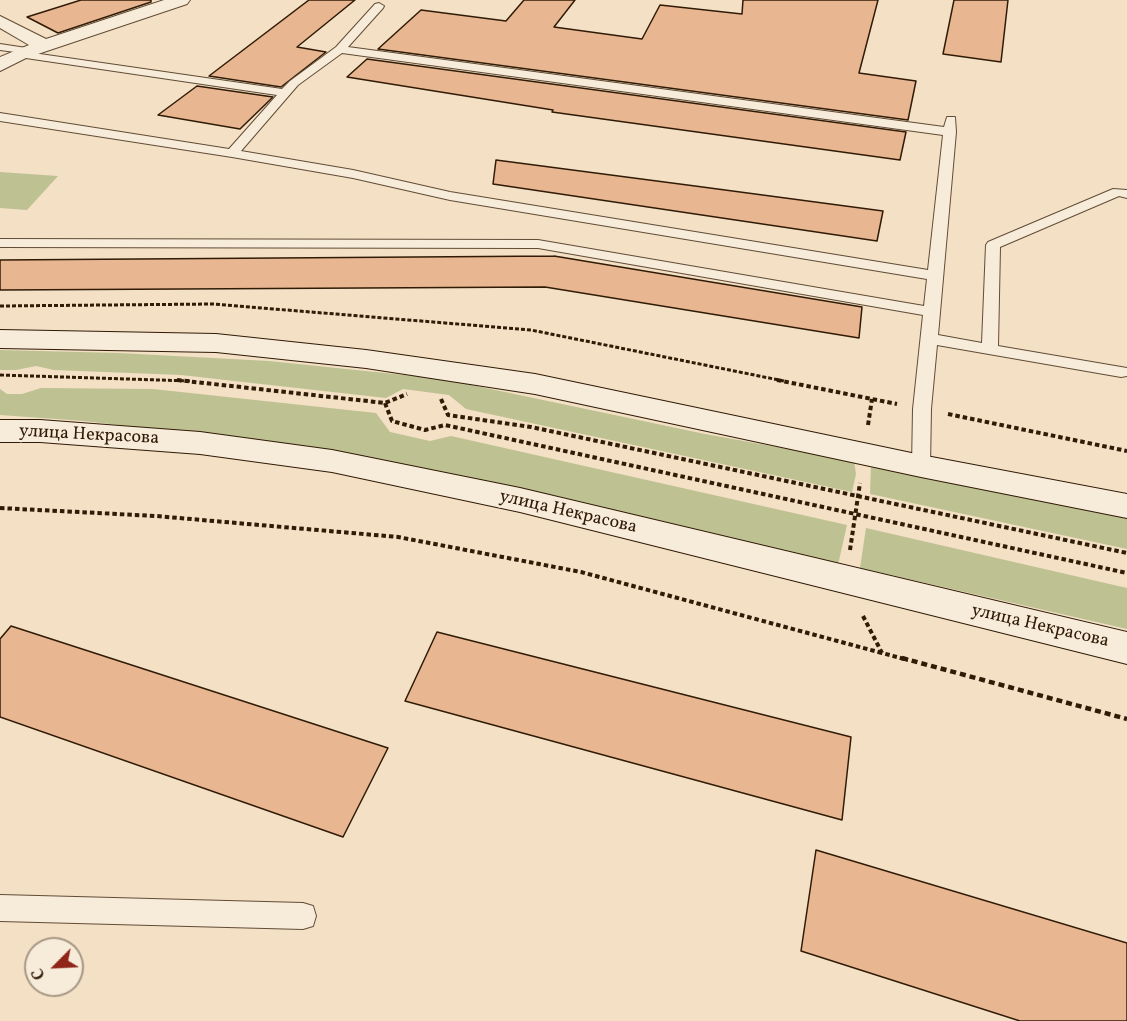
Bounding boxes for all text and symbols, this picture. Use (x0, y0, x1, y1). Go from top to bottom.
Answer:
street label: улица Некрасова (18, 422, 160, 450)
street label: улица Некрасова (497, 487, 639, 539)
street label: улица Некрасова (969, 601, 1111, 653)
north arrow (24, 937, 84, 997)
text: С (27, 964, 52, 983)

